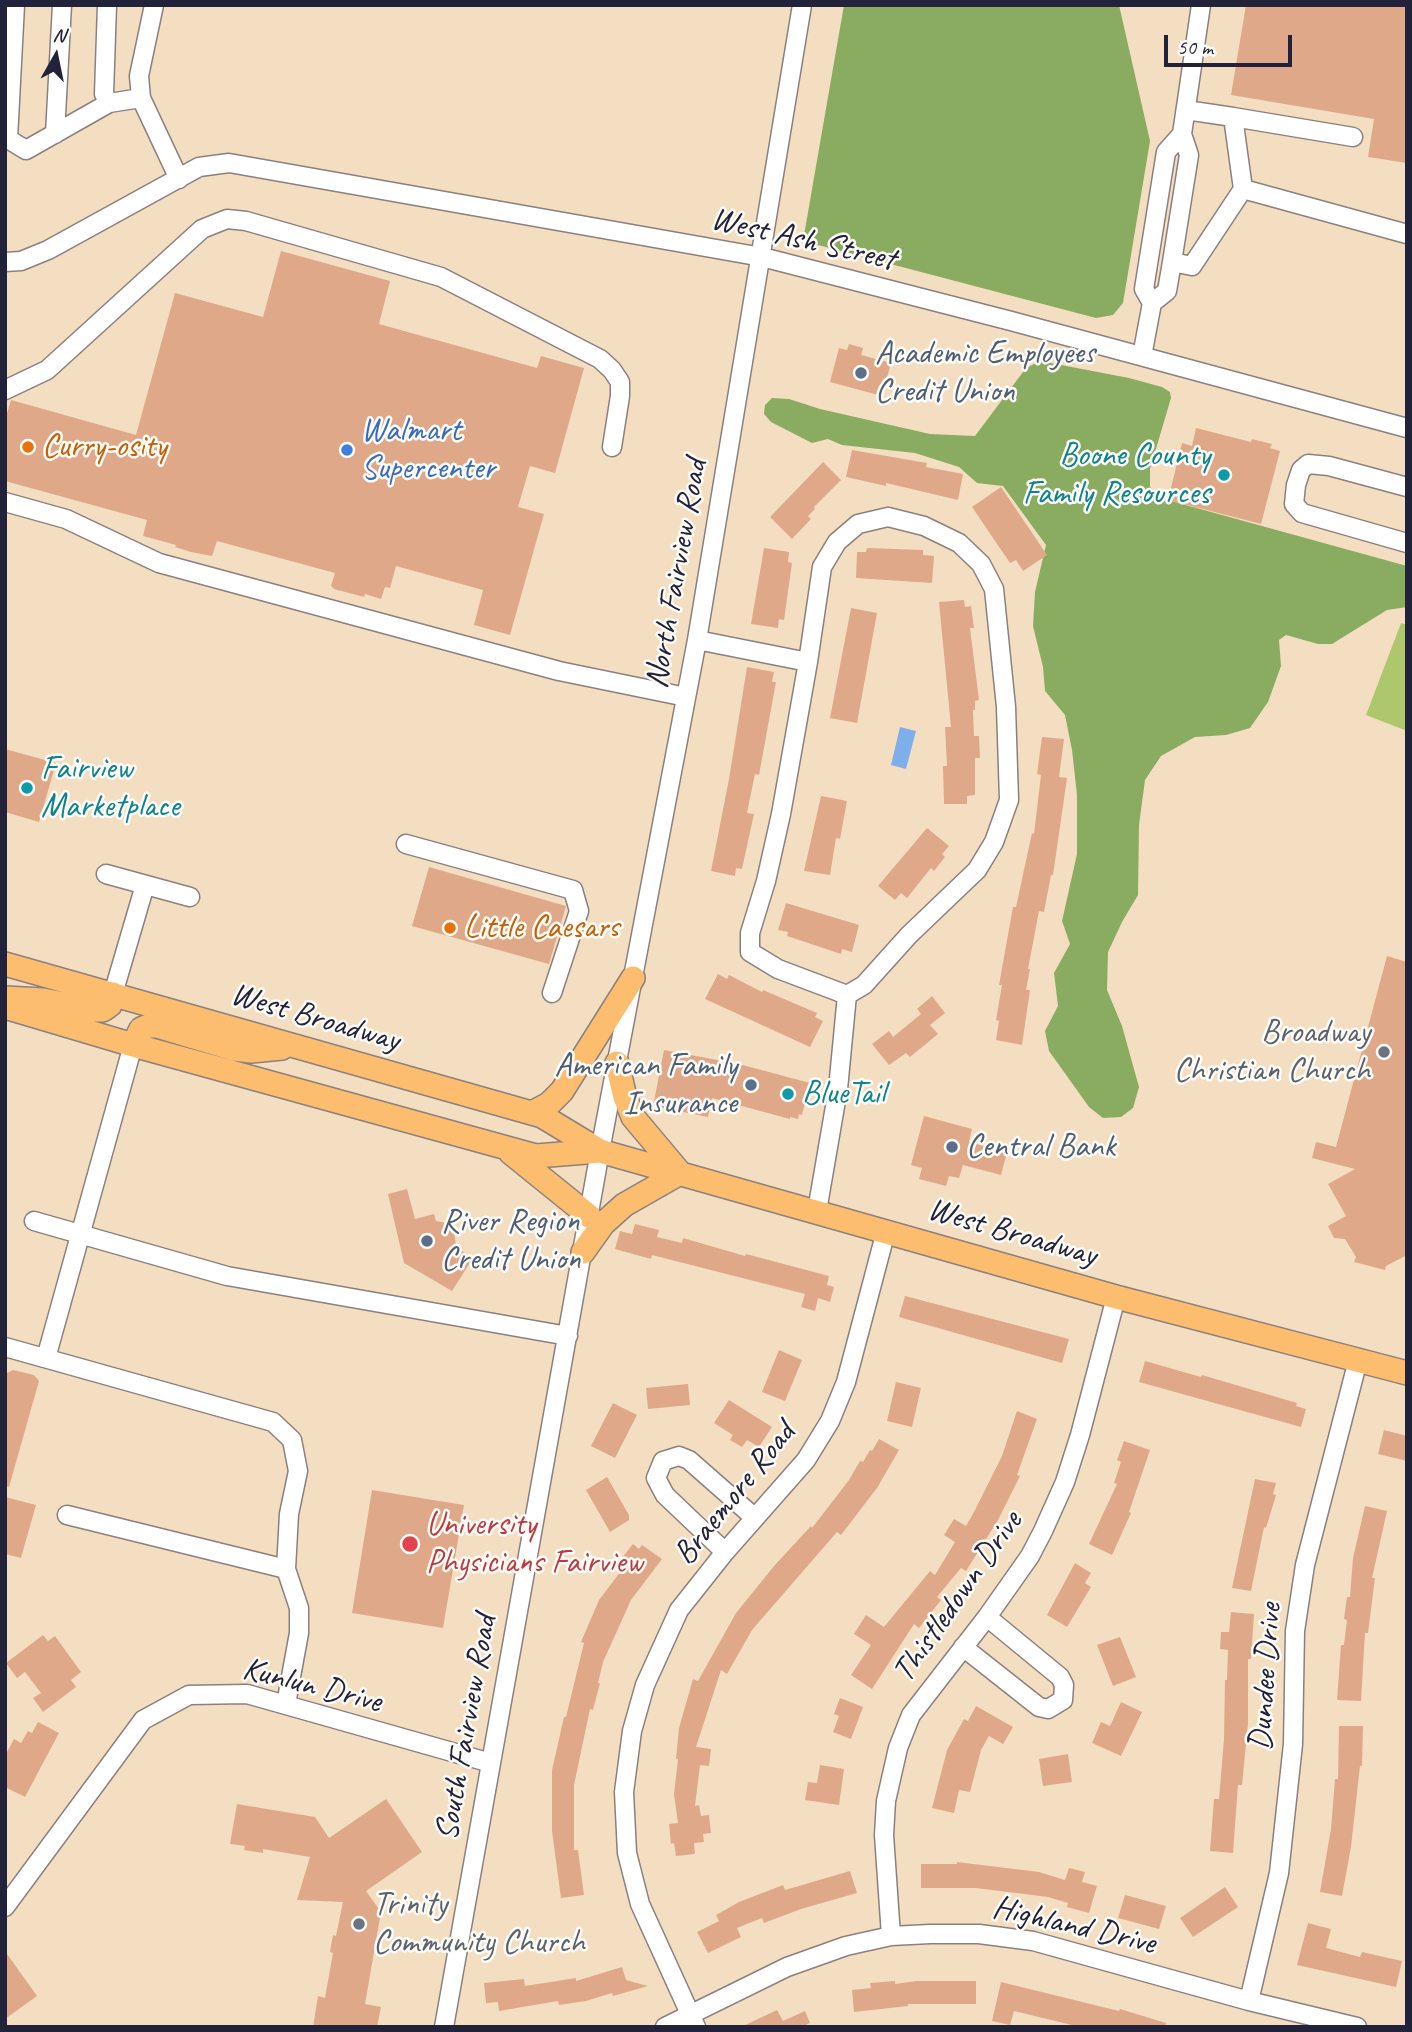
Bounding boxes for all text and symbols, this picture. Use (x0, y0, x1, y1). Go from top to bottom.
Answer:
north arrow (21, 21, 91, 91)
scale bar (1167, 21, 1295, 65)
text: N (52, 22, 67, 48)
text: 50 m (1177, 34, 1213, 60)
street label: West Ash Street (707, 200, 899, 280)
place label: Academic Employees Credit Union (875, 334, 1095, 412)
marker: Academic Employees Credit Union (853, 365, 869, 381)
place label: Walmart Supercenter (361, 411, 495, 489)
place label: Curry-osity (42, 427, 166, 467)
place label: Boone County Family Resources (1023, 436, 1210, 514)
marker: Curry-osity (20, 439, 36, 455)
marker: Walmart Supercenter (339, 442, 355, 458)
street label: North Fairview Road (637, 456, 717, 692)
marker: Boone County Family Resources (1216, 467, 1232, 483)
place label: Fairview Marketplace (41, 749, 179, 827)
marker: Fairview Marketplace (19, 780, 35, 796)
place label: Little Caesars (464, 908, 619, 948)
marker: Little Caesars (442, 920, 458, 936)
street label: West Broadway (226, 975, 404, 1061)
place label: Broadway Christian Church (1174, 1013, 1370, 1091)
marker: Broadway Christian Church (1376, 1044, 1392, 1060)
place label: American Family Insurance (555, 1046, 737, 1124)
place label: BlueTail (802, 1074, 885, 1114)
marker: American Family Insurance (743, 1077, 759, 1093)
marker: BlueTail (780, 1086, 796, 1102)
place label: Central Bank (966, 1127, 1115, 1167)
marker: Central Bank (944, 1139, 960, 1155)
street label: West Broadway (923, 1190, 1101, 1276)
place label: River Region Credit Union (441, 1202, 581, 1280)
marker: River Region Credit Union (419, 1233, 435, 1249)
street label: Braemore Road (666, 1415, 804, 1573)
street label: Thistledown Drive (885, 1504, 1031, 1690)
place label: University Physicians Fairview (426, 1505, 642, 1583)
marker: University Physicians Fairview (400, 1534, 420, 1554)
street label: Dundee Drive (1241, 1602, 1291, 1752)
street label: South Fairview Road (428, 1612, 506, 1844)
street label: Kunlun Drive (239, 1650, 385, 1722)
place label: Trinity Community Church (373, 1885, 585, 1963)
street label: Highland Drive (989, 1888, 1159, 1964)
marker: Trinity Community Church (351, 1916, 367, 1932)

